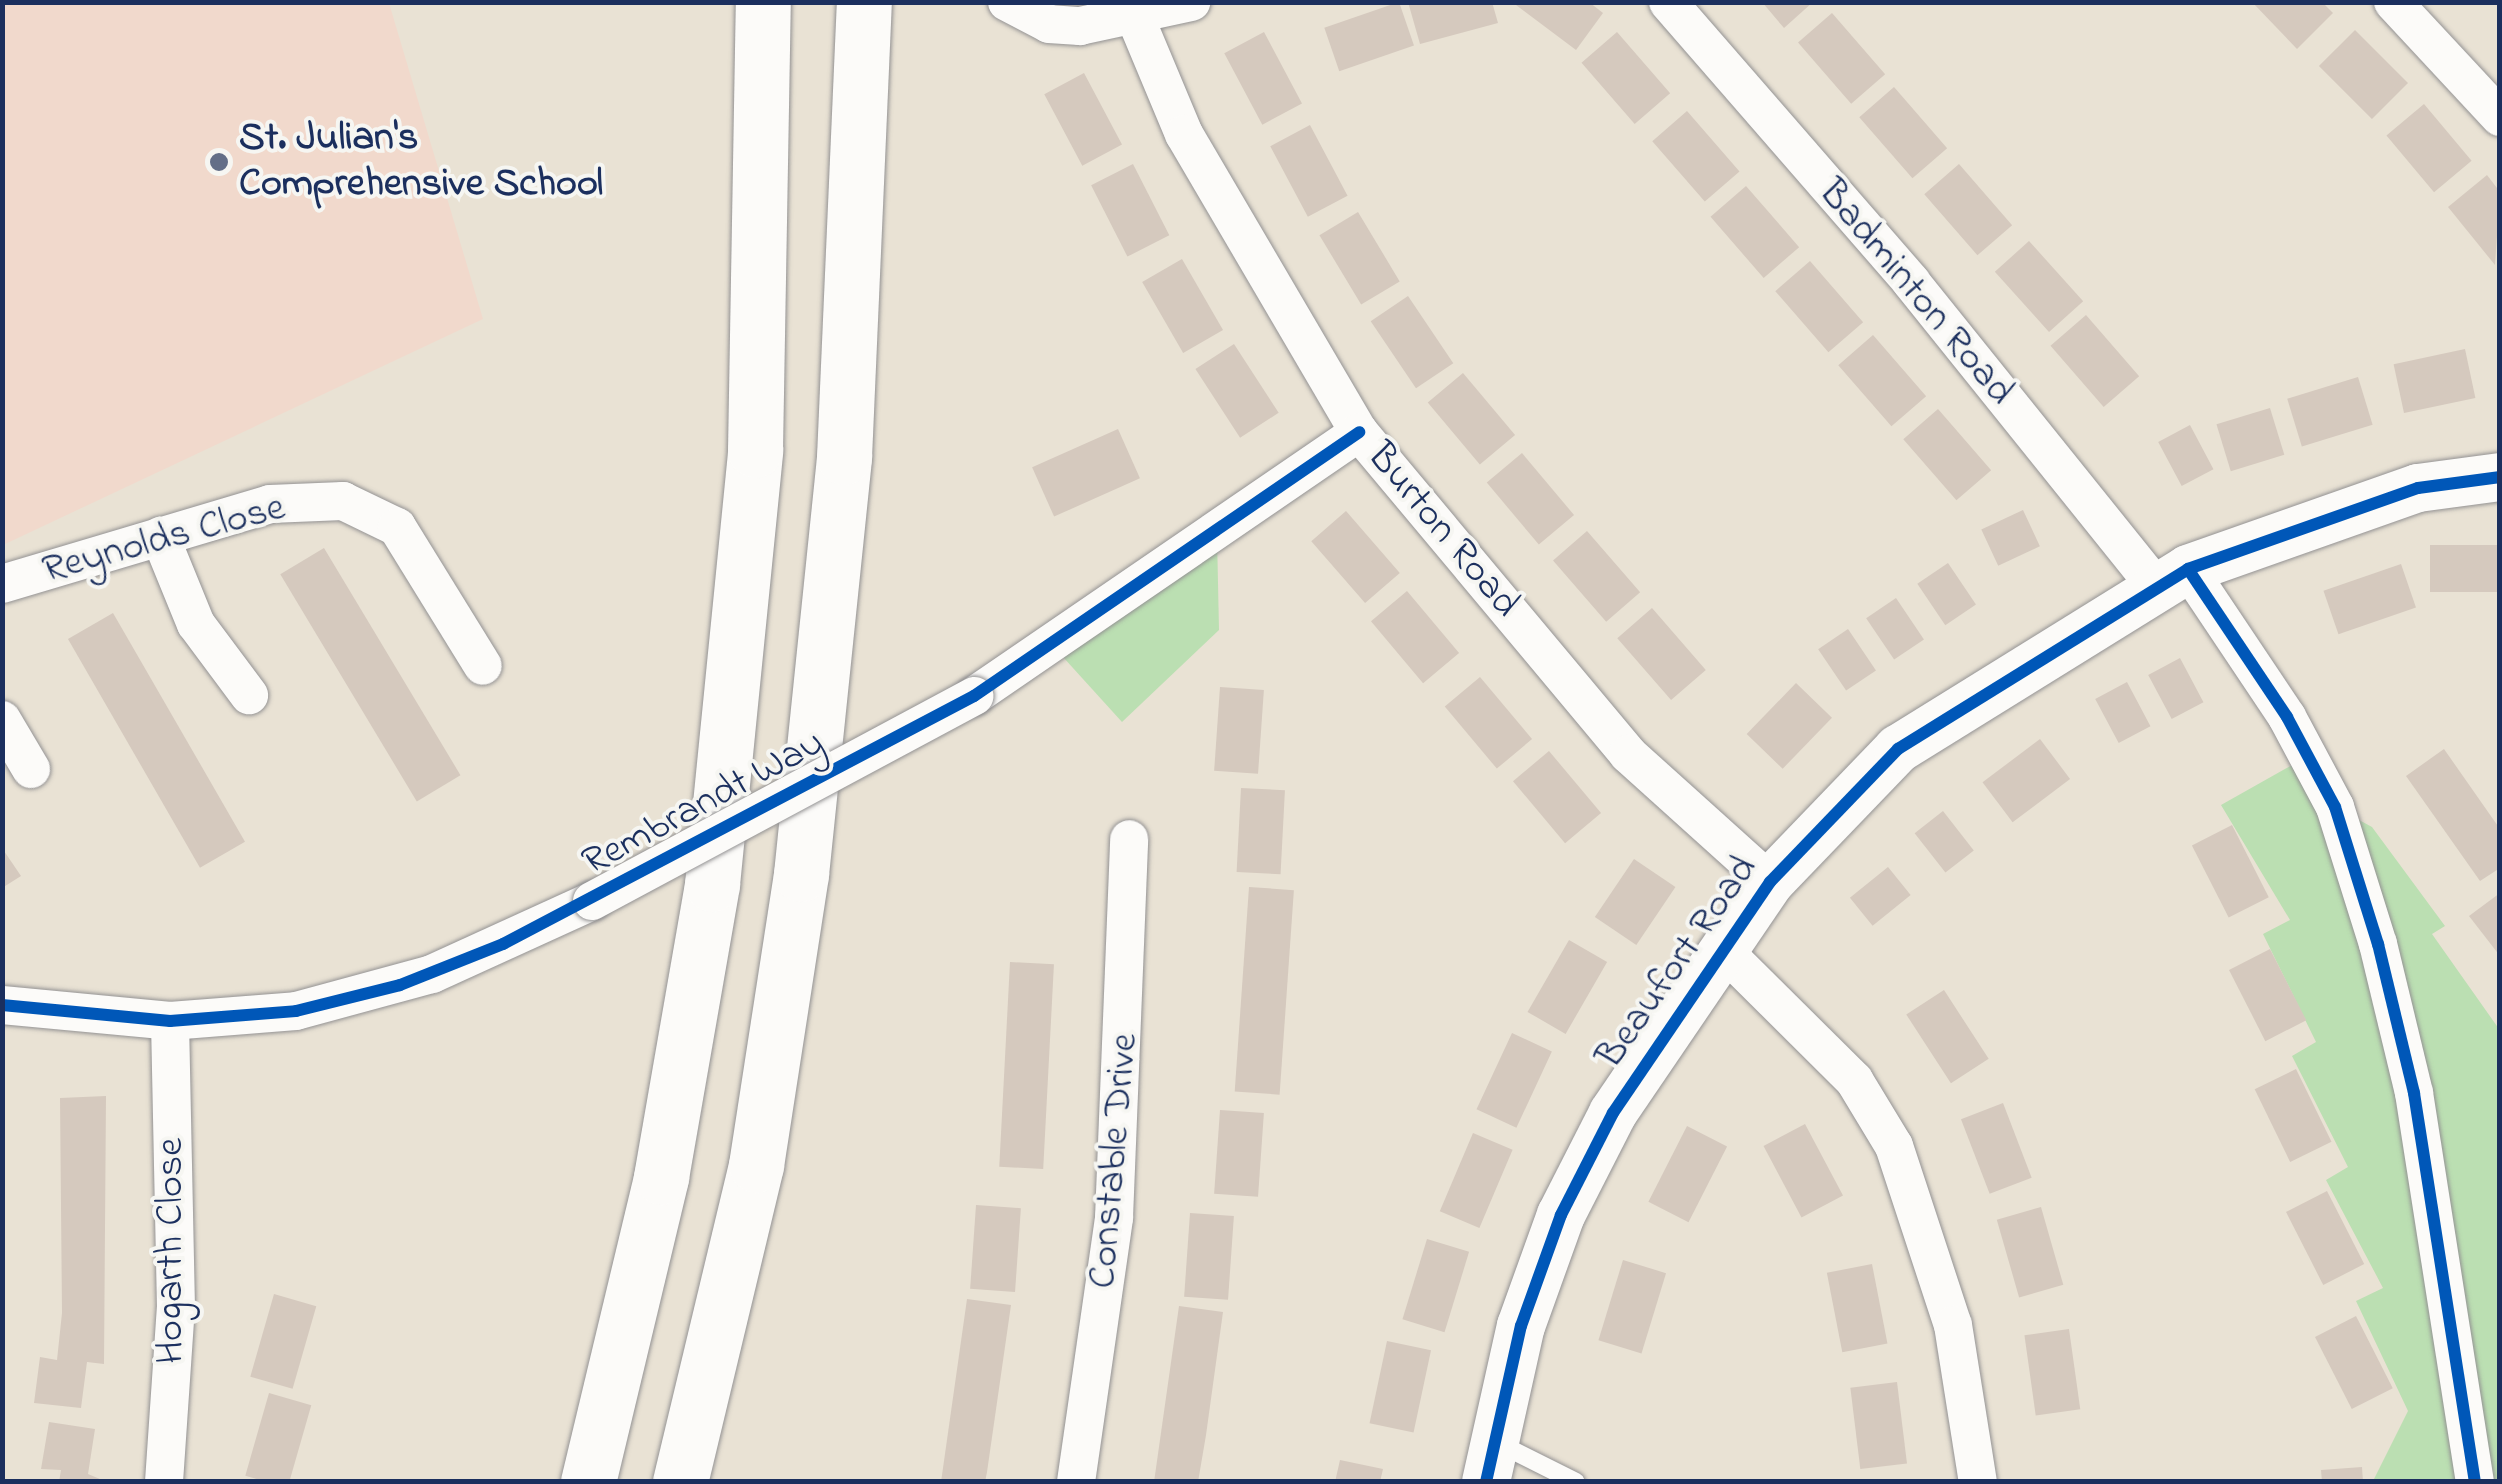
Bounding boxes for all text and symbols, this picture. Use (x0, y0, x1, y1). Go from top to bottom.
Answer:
place label: St. Julian's Comprehensive School (239, 115, 603, 209)
marker: St. Julian's Comprehensive School (208, 151, 230, 173)
street label: Badminton Road (1807, 170, 2023, 416)
street label: Burton Road (1355, 434, 1529, 628)
street label: Reynolds Close (38, 485, 290, 595)
street label: Rembrandt Way (575, 720, 833, 888)
street label: Beaufort Road (1587, 847, 1769, 1079)
street label: Constable Drive (1080, 1031, 1150, 1291)
street label: Hogarth Close (148, 1138, 196, 1364)

